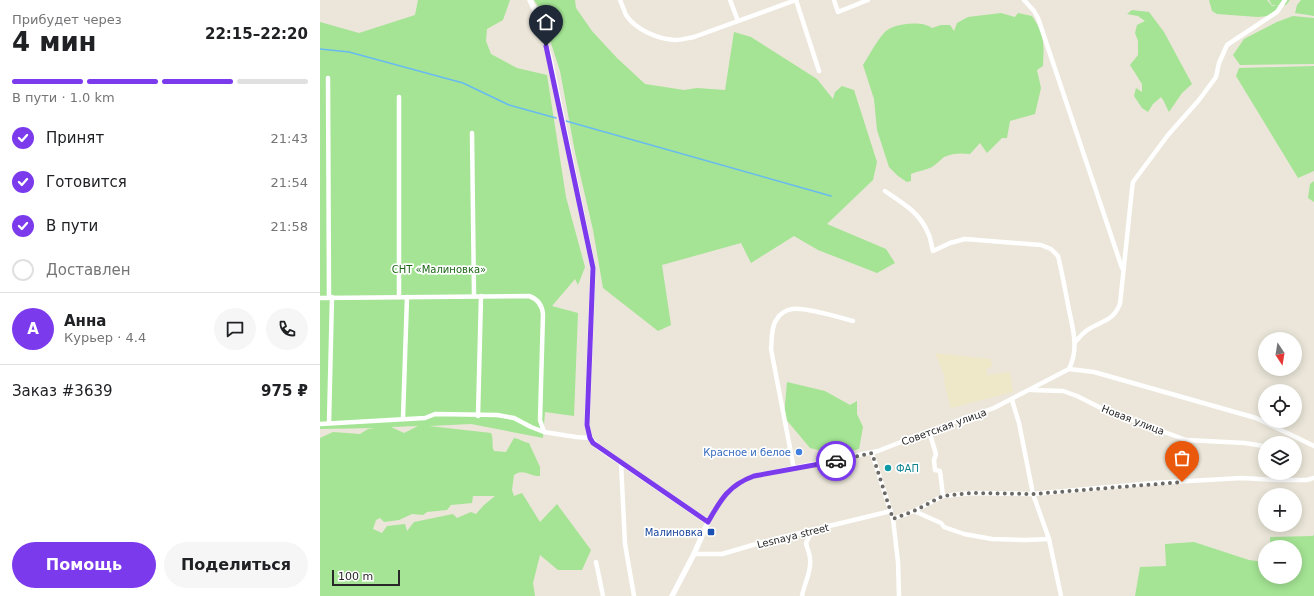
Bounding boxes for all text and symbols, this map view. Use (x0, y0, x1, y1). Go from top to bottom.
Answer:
pin (529, 5, 563, 46)
icon: home (535, 11, 557, 33)
text: Прибудет через (12, 12, 122, 27)
text: 22:15–22:20 (205, 25, 308, 43)
text: 4 мин (12, 27, 97, 57)
text: В пути · 1.0 km (12, 90, 115, 105)
icon: check (12, 127, 34, 149)
text: Принят (46, 129, 104, 147)
text: 21:43 (271, 131, 308, 146)
icon: check (12, 171, 34, 193)
text: Готовится (46, 173, 127, 191)
text: 21:54 (271, 175, 308, 190)
icon: check (12, 215, 34, 237)
text: В пути (46, 217, 98, 235)
text: 21:58 (271, 219, 308, 234)
text: Доставлен (46, 261, 131, 279)
park label: СНТ «Малиновка» (392, 264, 486, 275)
button: chat (214, 308, 256, 350)
button: phone (266, 308, 308, 350)
text: Анна (64, 312, 106, 330)
text: А (27, 320, 39, 338)
text: Курьер · 4.4 (64, 330, 146, 345)
north arrow (1258, 332, 1302, 376)
map controls (1258, 332, 1302, 584)
text: Заказ #3639 (12, 382, 113, 400)
text: 975 ₽ (261, 382, 308, 400)
button: locate (1258, 384, 1302, 428)
street label: Новая улица (1100, 403, 1166, 437)
street label: Советская улица (900, 407, 988, 447)
button: layers (1258, 436, 1302, 480)
courier (816, 441, 856, 481)
pin (1165, 441, 1199, 482)
place label: Красное и белое (703, 447, 791, 458)
marker: Красное и белое (794, 447, 804, 457)
icon: bag (1171, 447, 1193, 469)
icon: car (825, 450, 847, 472)
marker: ФАП (883, 463, 893, 473)
place label: ФАП (896, 463, 919, 474)
button: + (1258, 488, 1302, 532)
street label: Lesnaya street (756, 522, 830, 550)
place label: Малиновка (645, 527, 703, 538)
marker: Малиновка (706, 527, 716, 537)
button: − (1258, 540, 1302, 584)
button: Помощь (12, 542, 156, 588)
button: Поделиться (164, 542, 308, 588)
scale bar (332, 568, 400, 587)
text: 100 m (338, 570, 373, 583)

